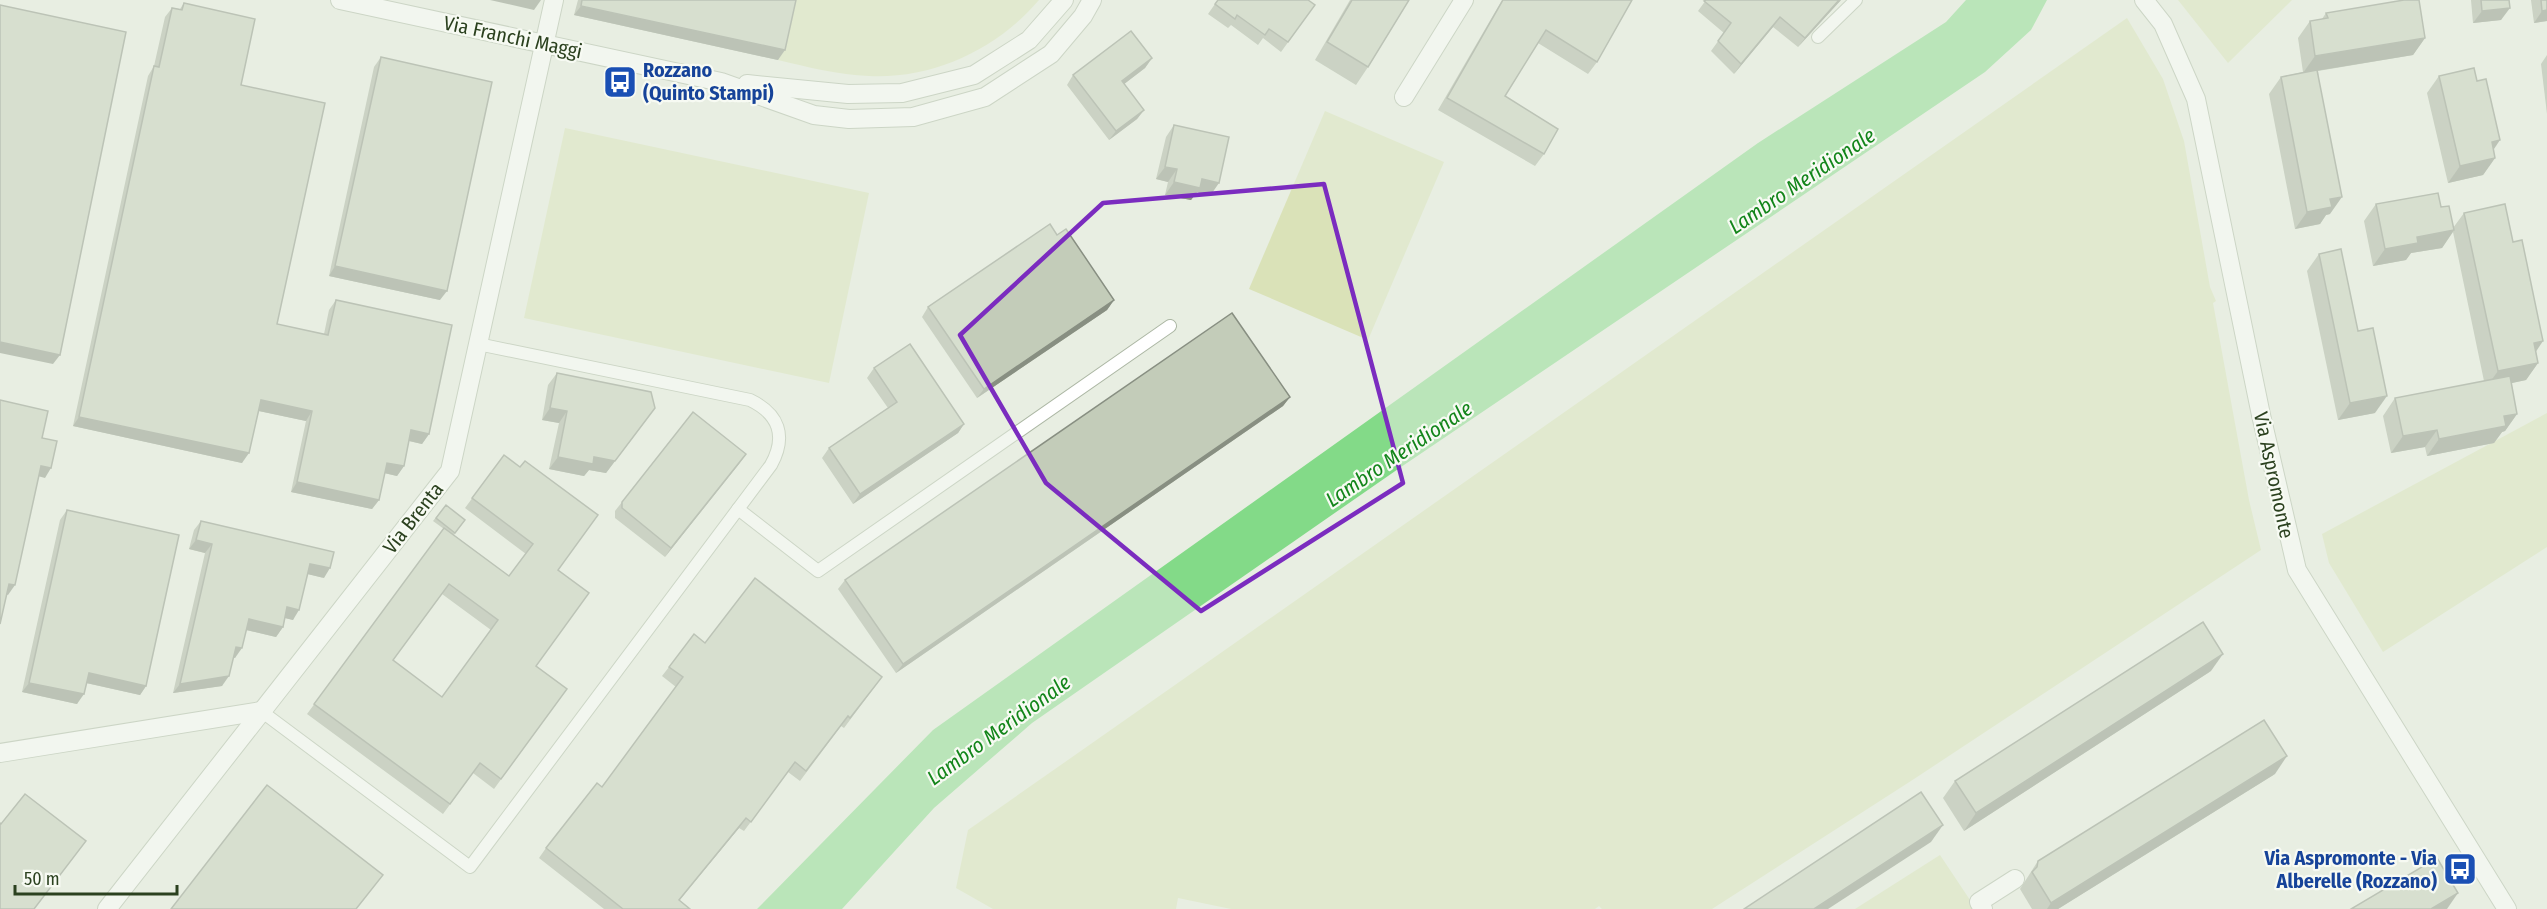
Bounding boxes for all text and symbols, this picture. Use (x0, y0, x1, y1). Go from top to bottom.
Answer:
street label: Via Franchi Maggi (442, 11, 584, 63)
place label: Rozzano (Quinto Stampi) (643, 58, 774, 105)
bus stop icon: Rozzano (Quinto Stampi) (602, 64, 638, 100)
water label: Lambro Meridionale (1724, 122, 1880, 240)
water label: Lambro Meridionale (1321, 395, 1477, 513)
street label: Via Aspromonte (2249, 409, 2299, 541)
street label: Via Brenta (378, 478, 448, 558)
water label: Lambro Meridionale (922, 669, 1076, 791)
place label: Via Aspromonte - Via Alberelle (Rozzano) (2264, 846, 2437, 893)
bus stop icon: Via Aspromonte - Via Alberelle (Rozzano) (2442, 851, 2478, 887)
scale bar (15, 858, 177, 896)
text: 50 m (24, 868, 60, 890)

